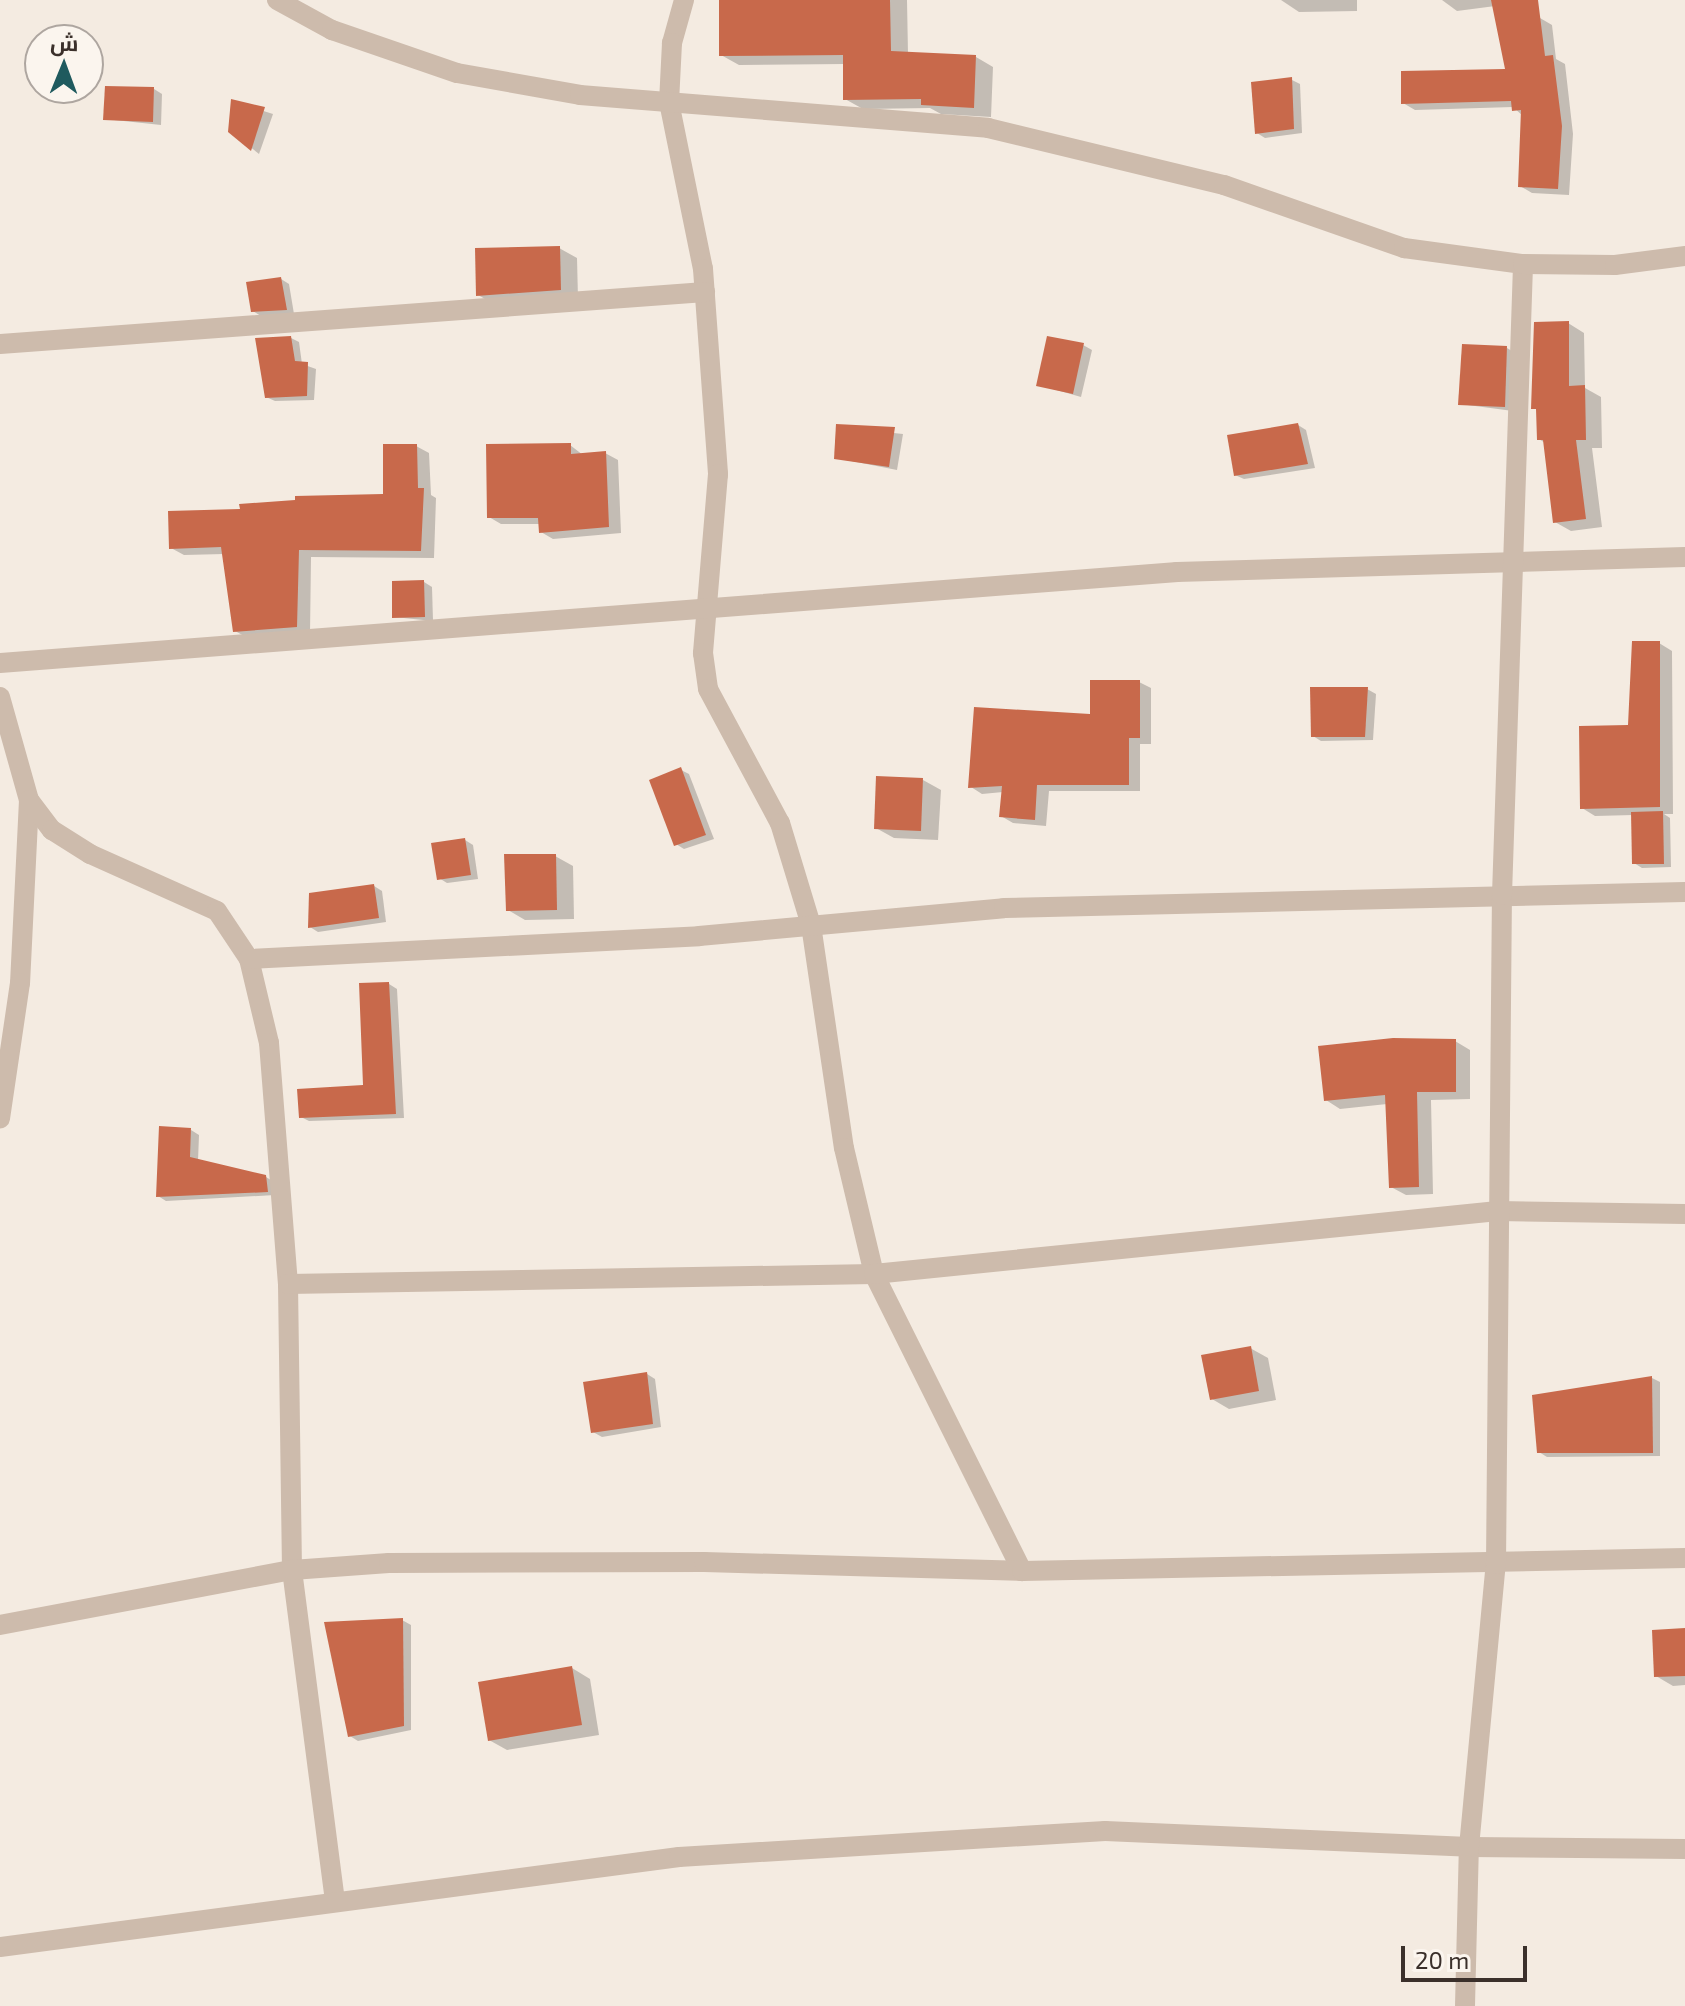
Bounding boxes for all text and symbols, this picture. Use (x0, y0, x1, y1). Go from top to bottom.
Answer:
north arrow (24, 24, 104, 104)
text: ش (50, 29, 79, 55)
scale bar (1405, 1930, 1531, 1980)
text: 20 m (1415, 1945, 1469, 1974)

